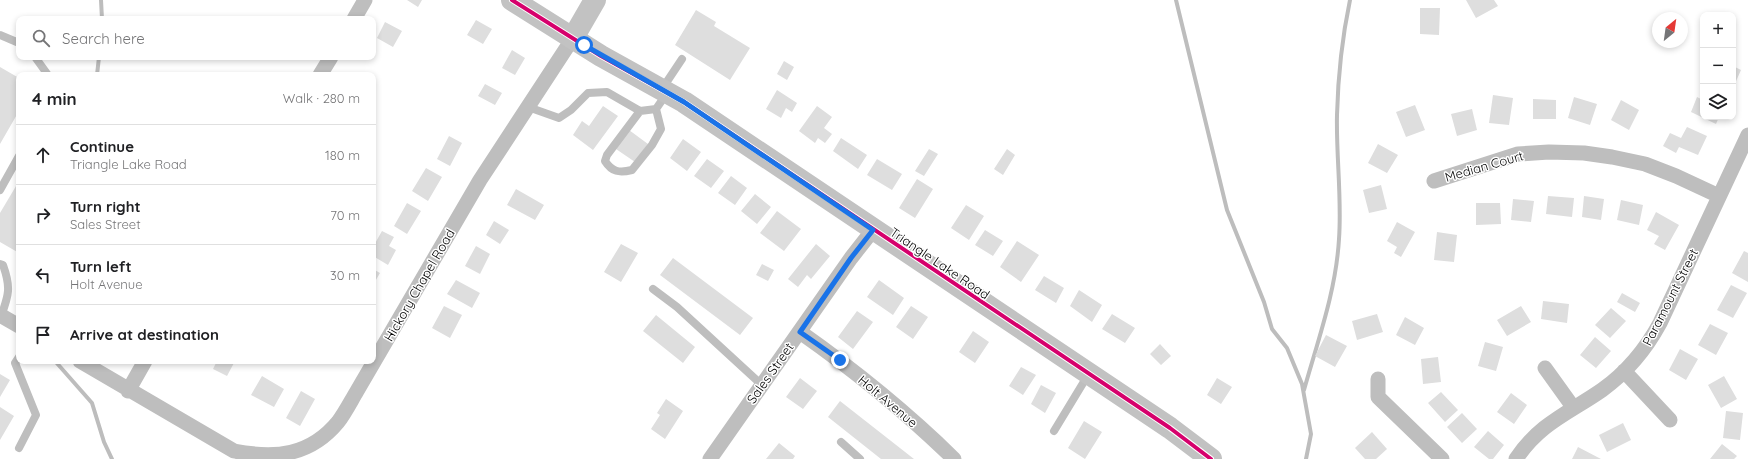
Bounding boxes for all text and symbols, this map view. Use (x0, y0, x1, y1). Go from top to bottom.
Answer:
north arrow (1652, 12, 1688, 48)
map controls (1700, 12, 1736, 120)
button: + (1700, 12, 1736, 48)
search box (16, 16, 376, 60)
icon: search (30, 27, 52, 49)
text: Search here (62, 29, 145, 48)
route start (575, 36, 593, 54)
button: − (1700, 48, 1736, 84)
button: layers (1700, 84, 1736, 120)
text: 4 min (32, 88, 77, 109)
text: Walk · 280 m (283, 90, 360, 106)
text: Continue (70, 137, 134, 156)
icon: ahead (32, 144, 54, 166)
text: 180 m (325, 147, 360, 163)
street label: Median Court (1443, 147, 1525, 185)
text: Triangle Lake Road (70, 156, 187, 172)
text: Turn right (70, 197, 141, 216)
icon: right (32, 204, 54, 226)
text: 70 m (330, 207, 360, 223)
text: Sales Street (70, 216, 141, 232)
street label: Triangle Lake Road (887, 224, 993, 302)
street label: Hickory Chapel Road (380, 226, 458, 344)
street label: Paramount Street (1639, 246, 1701, 348)
text: Turn left (70, 257, 132, 276)
icon: left (32, 264, 54, 286)
text: 30 m (330, 267, 360, 283)
text: Holt Avenue (70, 276, 143, 292)
icon: arrive (32, 324, 54, 346)
text: Arrive at destination (70, 325, 219, 344)
street label: Sales Street (743, 340, 797, 406)
route end (831, 351, 849, 369)
street label: Holt Avenue (855, 372, 921, 430)

